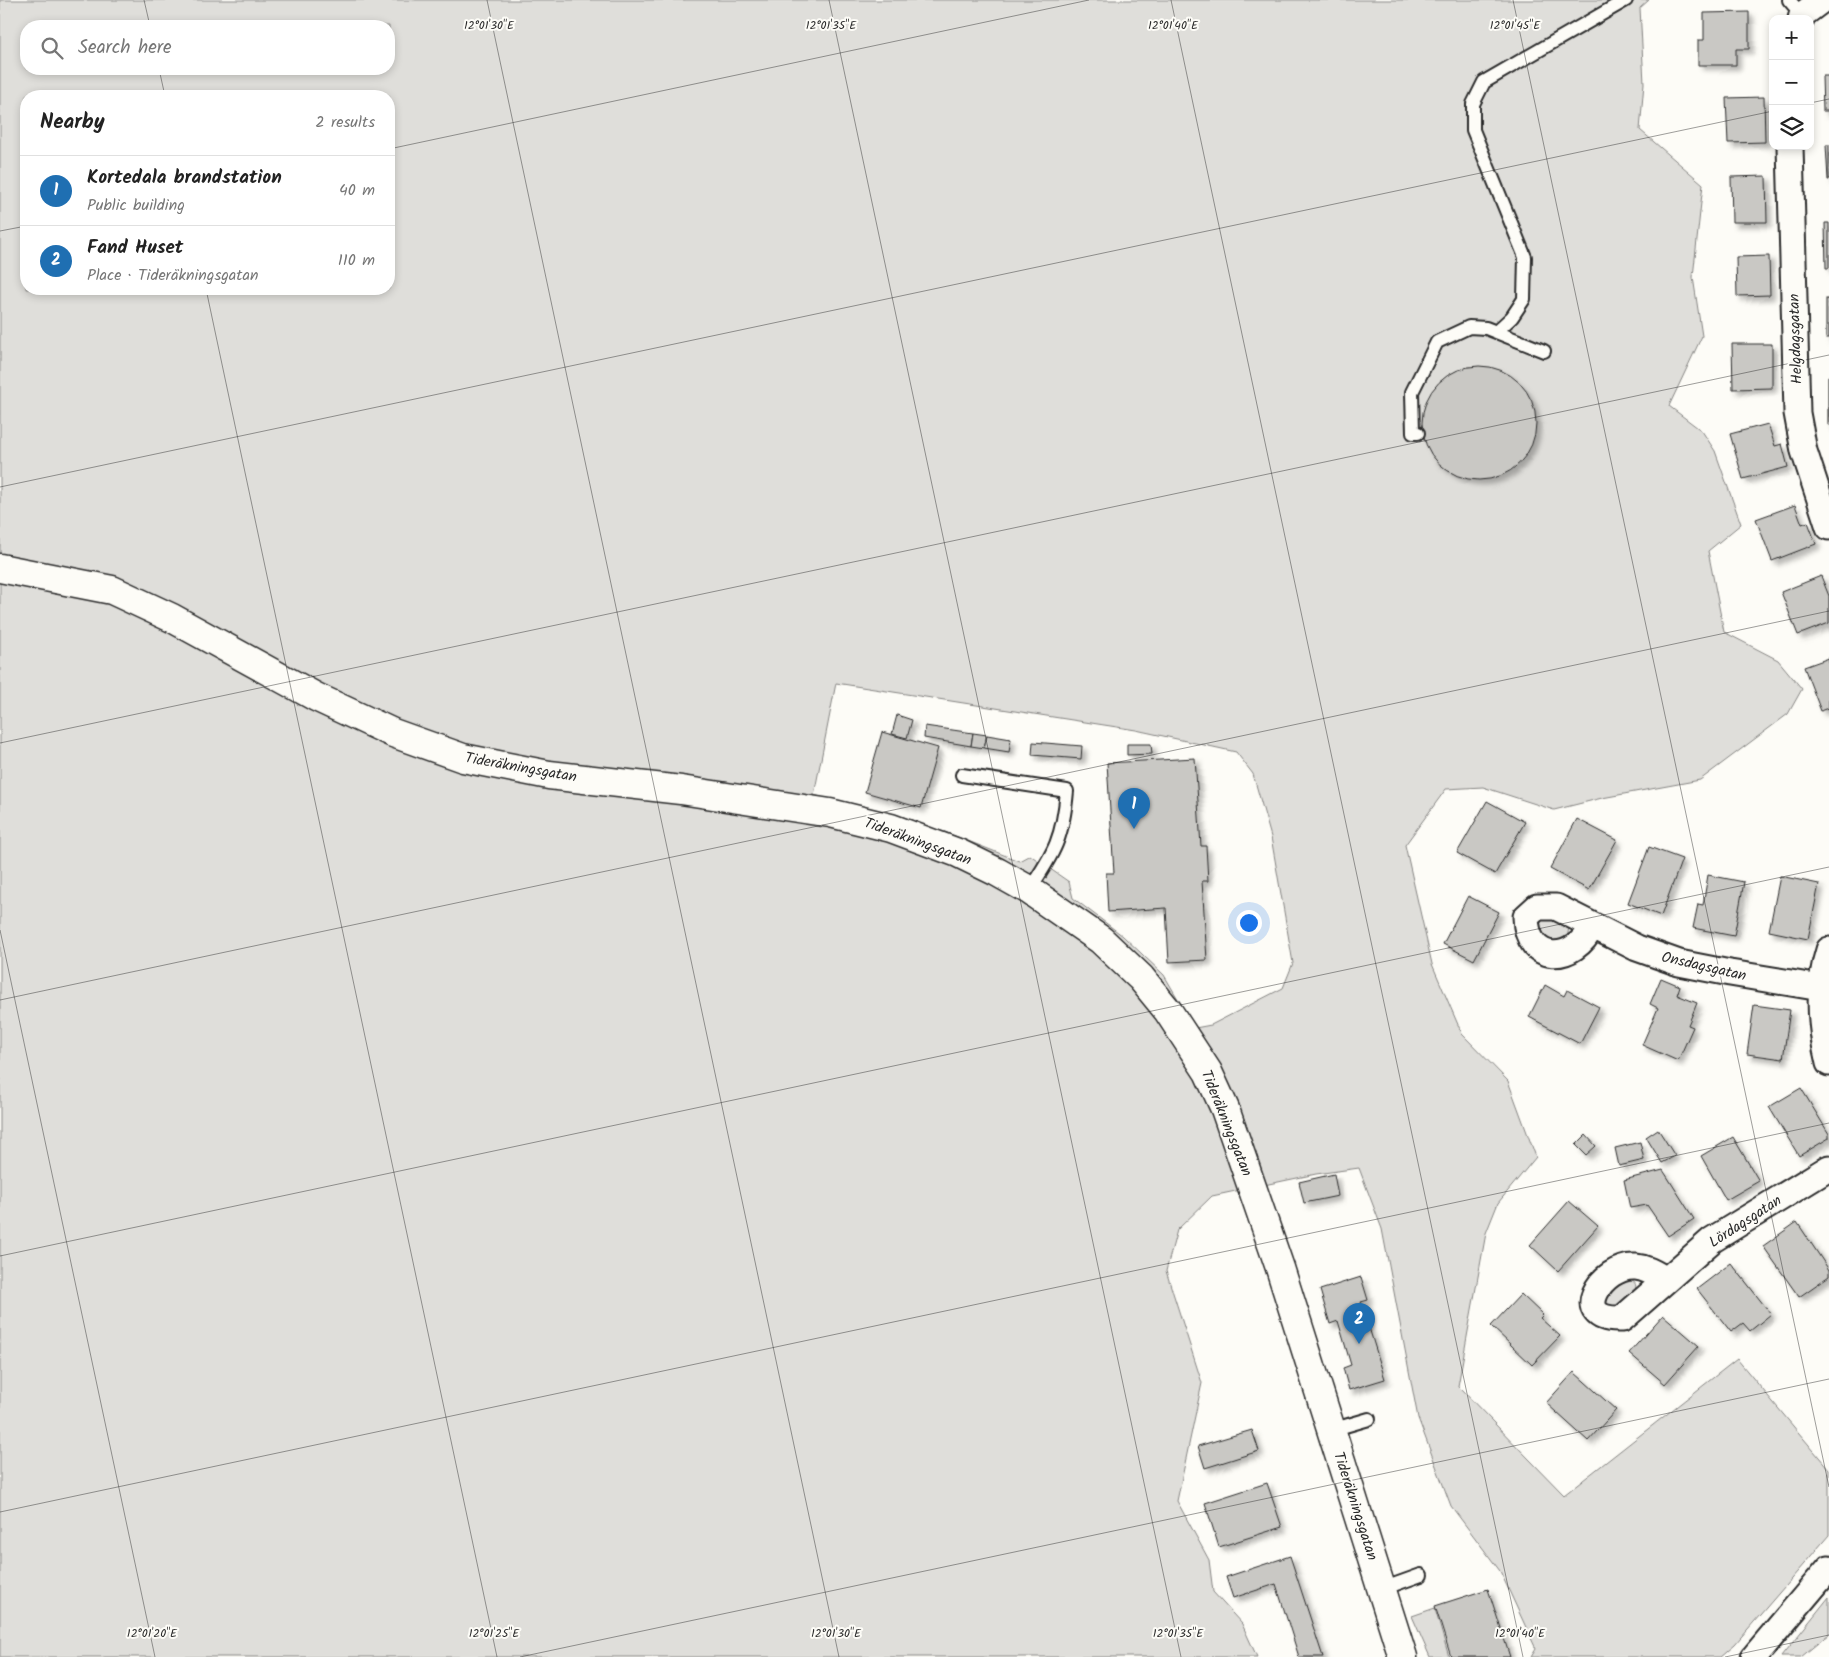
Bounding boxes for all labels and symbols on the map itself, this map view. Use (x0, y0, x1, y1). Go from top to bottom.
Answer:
text: 12°01'30"E (464, 16, 515, 35)
text: 12°01'35"E (806, 16, 857, 35)
text: 12°01'40"E (1148, 16, 1199, 35)
text: 12°01'45"E (1490, 16, 1541, 35)
street label: Helgdagsgatan (1782, 293, 1810, 385)
street label: Tideräkningsgatan (463, 746, 579, 790)
pin: 1 (1118, 788, 1150, 829)
street label: Tideräkningsgatan (860, 811, 975, 873)
your location (1236, 910, 1262, 936)
street label: Onsdagsgatan (1659, 946, 1749, 988)
street label: Tideräkningsgatan (1194, 1067, 1258, 1180)
street label: Lördagsgatan (1704, 1189, 1787, 1254)
pin: 2 (1343, 1303, 1375, 1344)
street label: Tideräkningsgatan (1326, 1449, 1384, 1564)
text: 12°01'20"E (127, 1624, 178, 1643)
text: 12°01'25"E (469, 1624, 520, 1643)
text: 12°01'30"E (811, 1624, 862, 1643)
text: 12°01'35"E (1153, 1624, 1204, 1643)
text: 12°01'40"E (1495, 1624, 1546, 1643)

